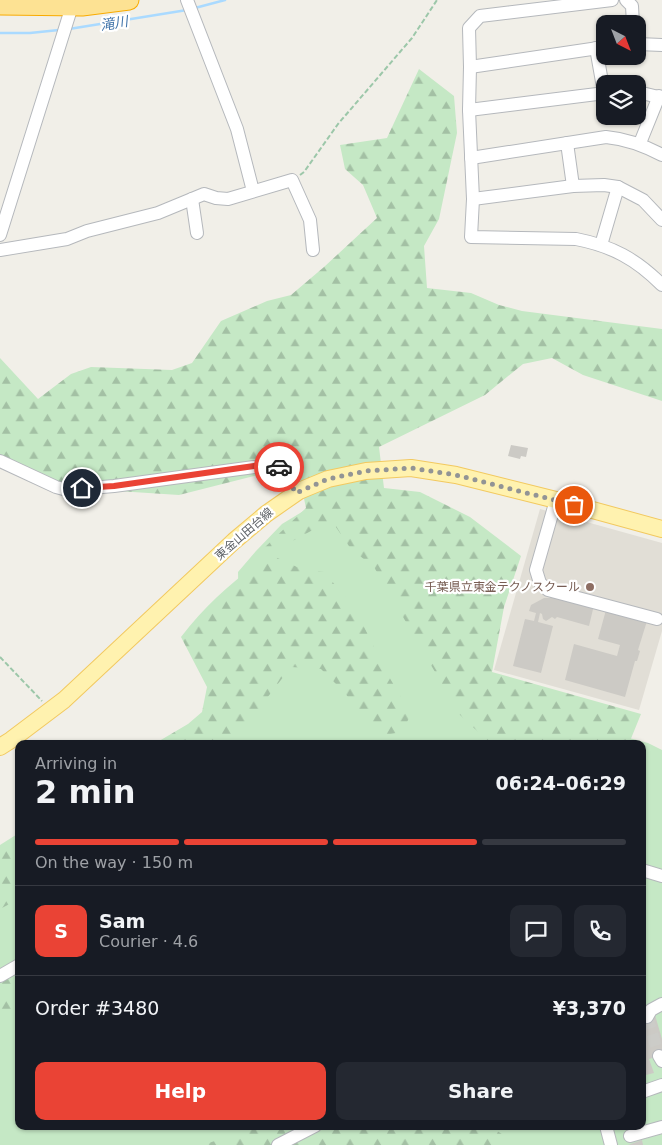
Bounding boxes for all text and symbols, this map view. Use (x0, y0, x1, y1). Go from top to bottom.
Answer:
water label: 滝川 (99, 13, 131, 33)
north arrow (596, 15, 646, 65)
map controls (596, 15, 646, 125)
button: layers (596, 75, 646, 125)
courier (254, 442, 304, 492)
icon: car (265, 453, 293, 481)
pin (61, 467, 103, 509)
icon: home (68, 474, 96, 502)
pin (553, 484, 595, 526)
icon: bag (560, 491, 588, 519)
street label: 東金山田台線 (212, 505, 276, 563)
place label: 千葉県立東金テクノスクール (425, 580, 580, 594)
marker: 千葉県立東金テクノスクール (584, 581, 596, 593)
text: Arriving in (35, 754, 117, 773)
text: 06:24–06:29 (496, 772, 626, 794)
text: 2 min (35, 773, 136, 811)
text: On the way · 150 m (35, 853, 193, 872)
button: chat (510, 905, 562, 957)
button: phone (574, 905, 626, 957)
text: Sam (99, 910, 145, 932)
text: S (54, 920, 68, 942)
text: Courier · 4.6 (99, 932, 198, 951)
text: Order #3480 (35, 997, 159, 1019)
text: ¥3,370 (553, 997, 626, 1019)
button: Help (35, 1062, 326, 1120)
button: Share (336, 1062, 626, 1120)

